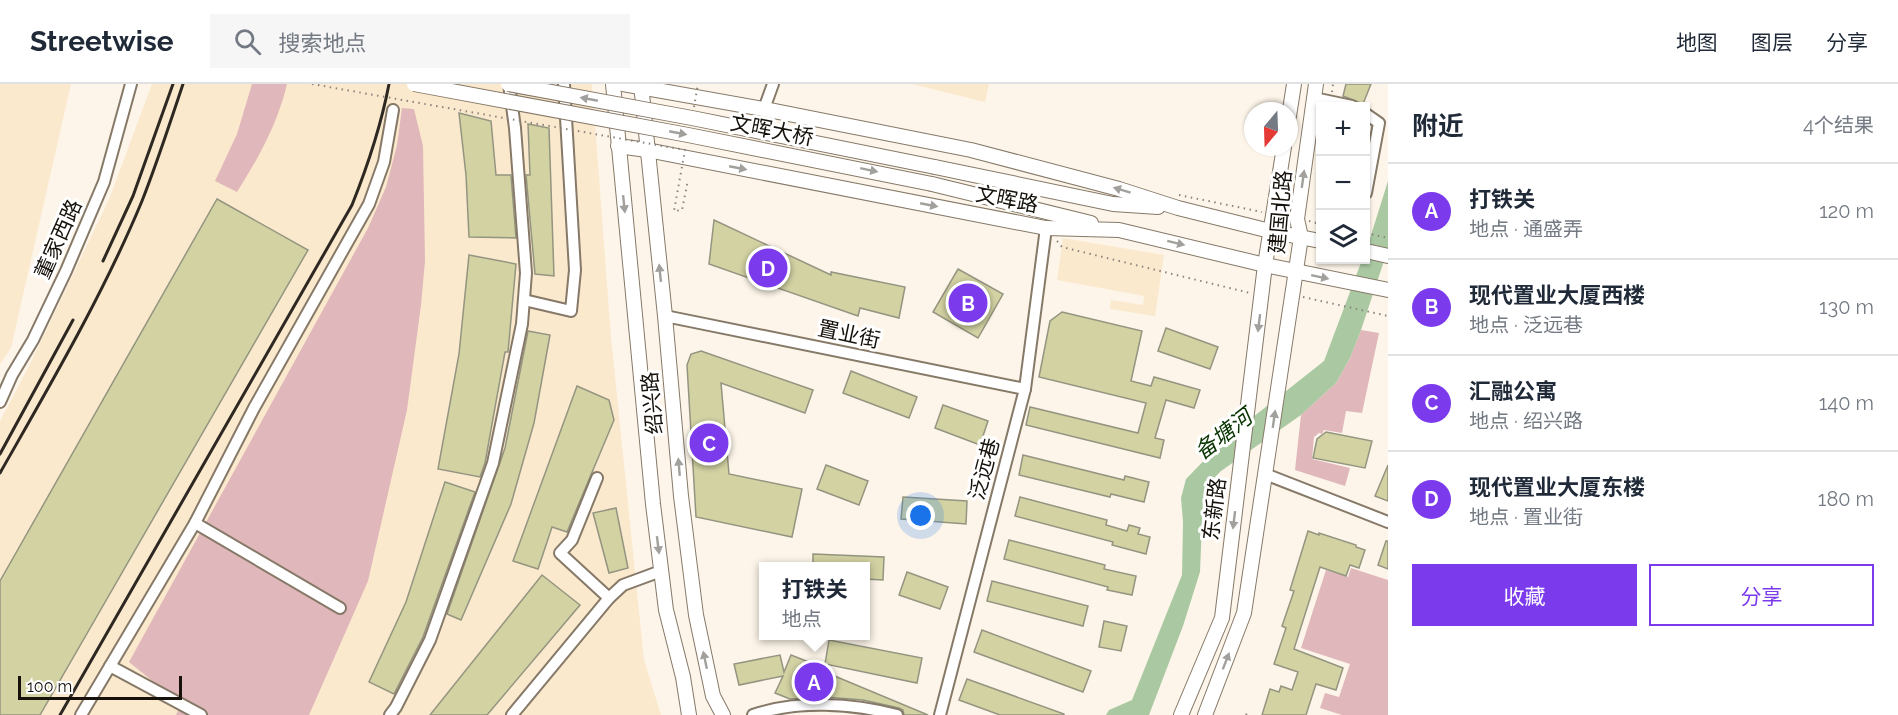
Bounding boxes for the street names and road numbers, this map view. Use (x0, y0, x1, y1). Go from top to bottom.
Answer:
street label: 文晖大桥 (728, 110, 816, 150)
street label: 建国北路 (1264, 169, 1296, 255)
street label: 文晖路 (974, 181, 1040, 217)
street label: 董家西路 (29, 196, 87, 282)
street label: 置业街 (816, 315, 882, 353)
street label: 绍兴路 (637, 371, 667, 435)
street label: 泛远巷 (964, 435, 1004, 503)
street label: 东新路 (1198, 476, 1230, 542)

